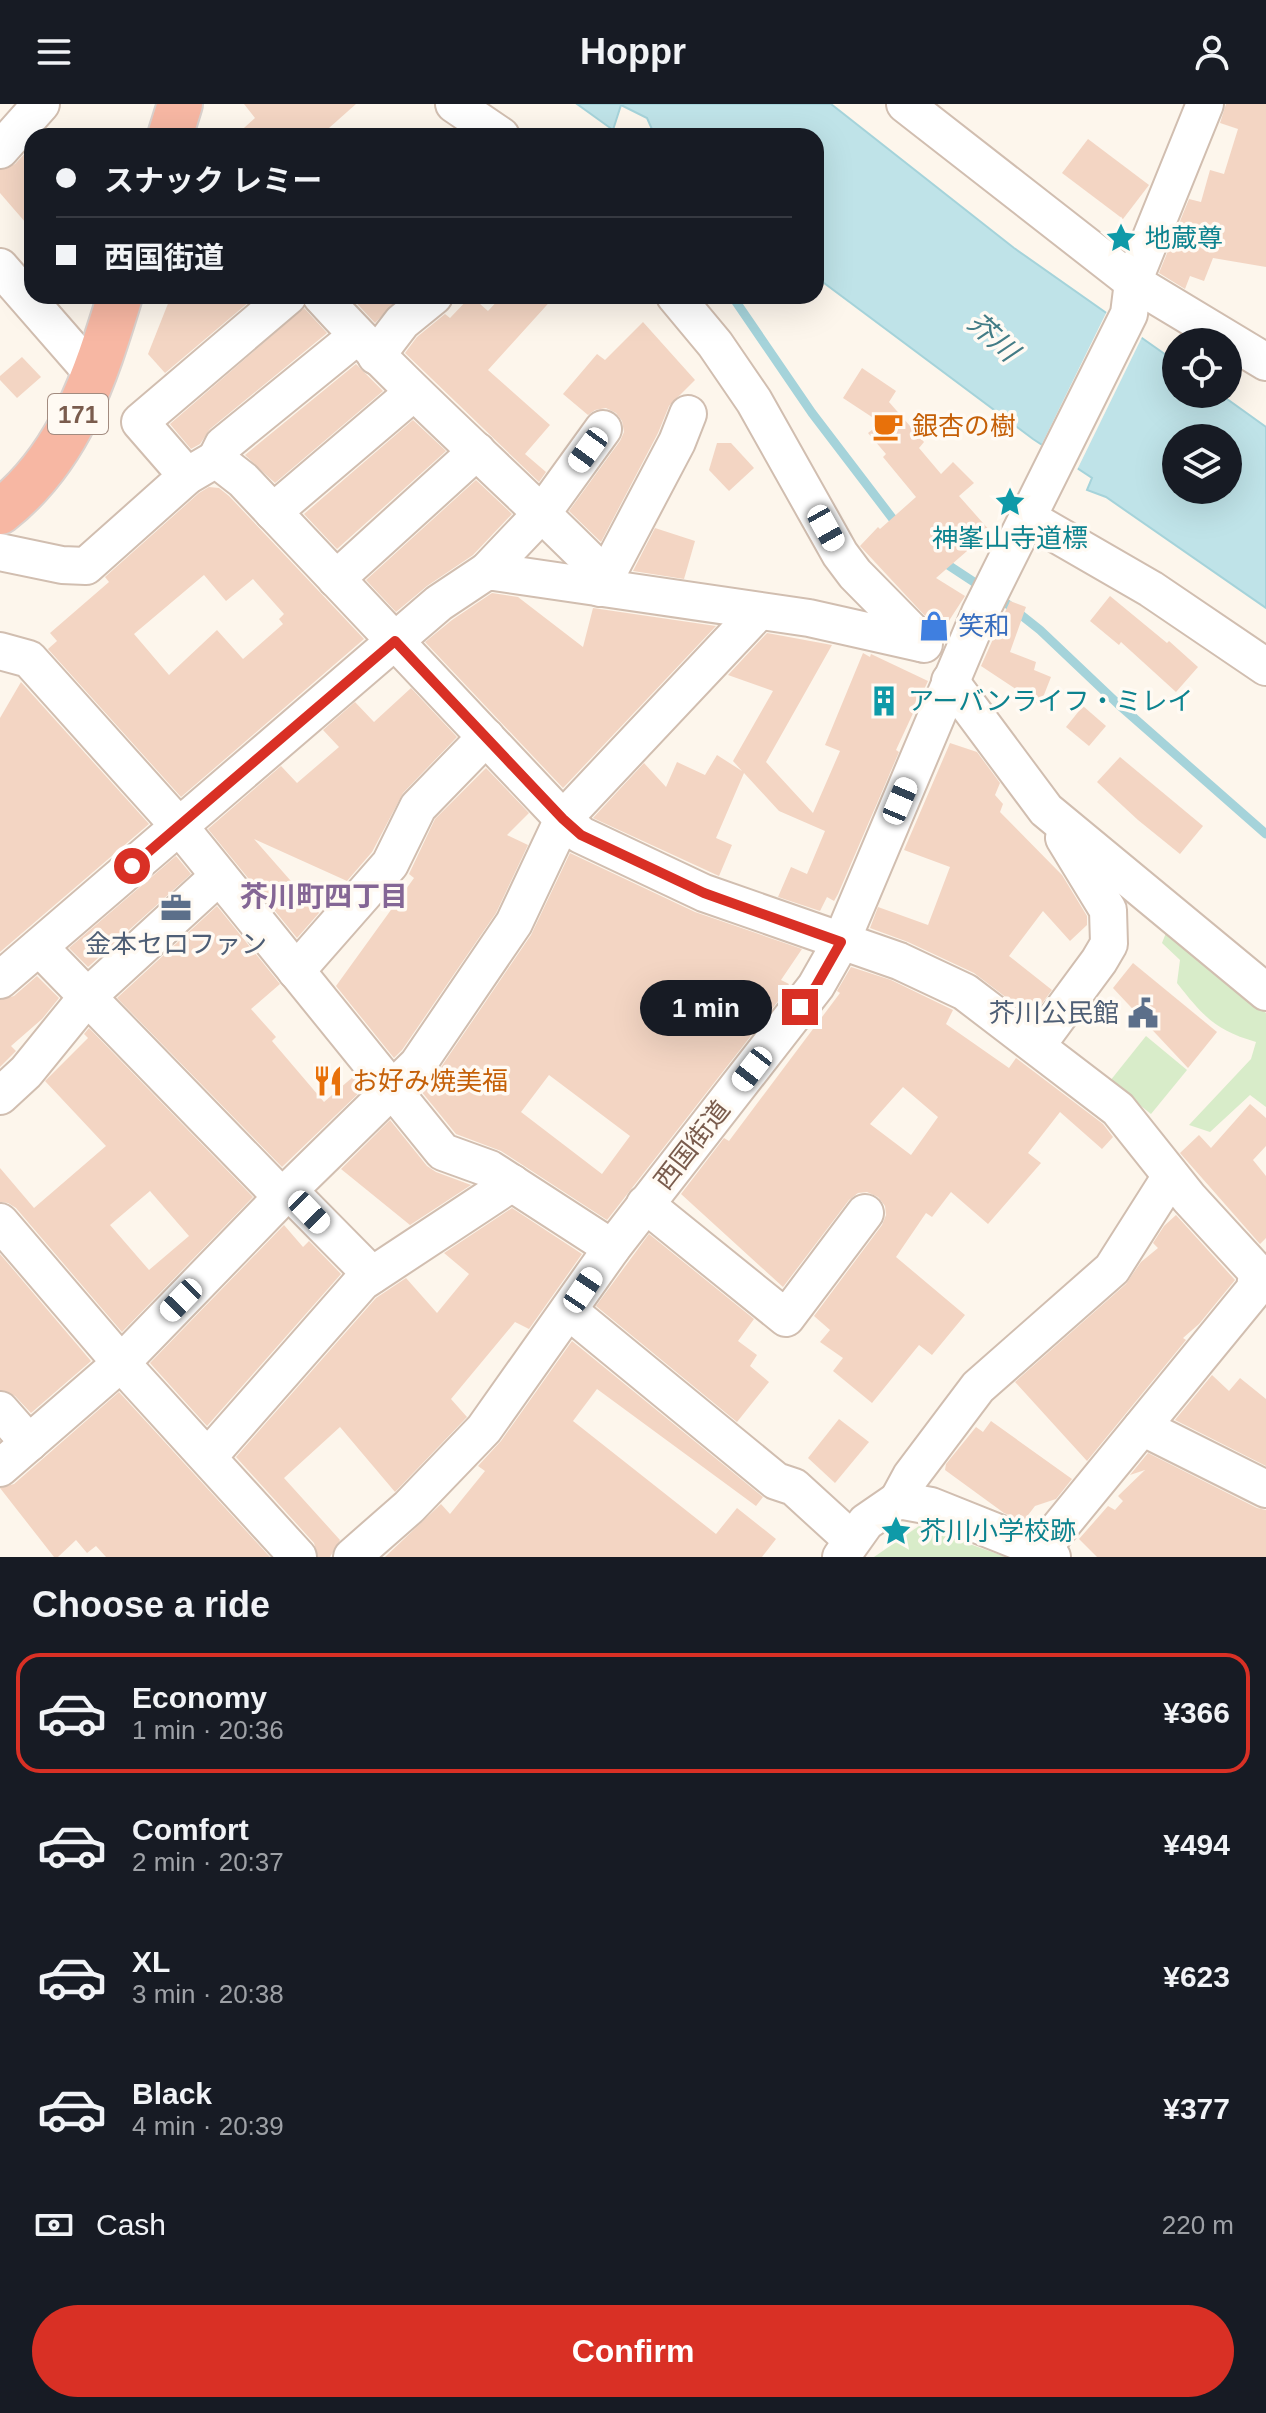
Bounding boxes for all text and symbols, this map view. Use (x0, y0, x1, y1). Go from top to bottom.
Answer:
icon: menu (32, 30, 76, 74)
icon: person (1190, 30, 1234, 74)
text: Hoppr (580, 31, 686, 72)
text: スナック レミー (104, 164, 322, 197)
place icon: 地蔵尊 (1104, 221, 1138, 255)
place label: 地蔵尊 (1145, 223, 1223, 253)
text: 西国街道 (104, 241, 224, 274)
water label: 芥川 (962, 307, 1026, 369)
map controls (1162, 328, 1242, 504)
button: locate (1162, 328, 1242, 408)
road number: 171 (48, 394, 108, 434)
cafe icon: 銀杏の樹 (871, 409, 905, 443)
place label: 銀杏の樹 (912, 411, 1016, 441)
car (564, 424, 612, 476)
button: layers (1162, 424, 1242, 504)
place icon: 神峯山寺道標 (993, 485, 1027, 519)
car (804, 501, 848, 555)
place label: 神峯山寺道標 (932, 523, 1088, 553)
shop icon: 笑和 (917, 609, 951, 643)
place label: 笑和 (958, 611, 1010, 641)
building icon: アーバンライフ・ミレイ (867, 684, 901, 718)
place label: アーバンライフ・ミレイ (908, 686, 1193, 716)
car (880, 774, 920, 828)
route start (114, 848, 150, 884)
district label: 芥川町四丁目 (240, 881, 408, 912)
office icon: 金本セロファン (159, 891, 193, 925)
place label: 金本セロファン (85, 929, 267, 959)
callout: 1 min (640, 979, 772, 1035)
route end (782, 989, 818, 1025)
text: 1 min (672, 993, 740, 1023)
public building icon: 芥川公民館 (1126, 996, 1160, 1030)
place label: 芥川公民館 (989, 998, 1119, 1028)
car (728, 1043, 776, 1095)
restaurant icon: お好み焼美福 (311, 1064, 345, 1098)
place label: お好み焼美福 (352, 1066, 508, 1096)
street label: 西国街道 (648, 1095, 736, 1195)
car (284, 1186, 334, 1238)
car (560, 1263, 606, 1317)
car (156, 1274, 206, 1326)
place icon: 芥川小学校跡 (879, 1514, 913, 1548)
place label: 芥川小学校跡 (920, 1516, 1076, 1546)
text: Choose a ride (32, 1584, 270, 1625)
icon: car (36, 1677, 108, 1749)
text: Economy (132, 1681, 267, 1714)
text: ¥366 (1163, 1696, 1230, 1729)
text: 1 min · 20:36 (132, 1715, 284, 1745)
icon: car (36, 1809, 108, 1881)
text: Comfort (132, 1813, 249, 1846)
text: ¥494 (1163, 1828, 1230, 1861)
text: 2 min · 20:37 (132, 1847, 284, 1877)
icon: car (36, 1941, 108, 2013)
text: XL (132, 1945, 170, 1978)
text: ¥623 (1163, 1960, 1230, 1993)
text: 3 min · 20:38 (132, 1979, 284, 2009)
icon: car (36, 2073, 108, 2145)
text: Black (132, 2077, 212, 2110)
text: ¥377 (1163, 2092, 1230, 2125)
text: 4 min · 20:39 (132, 2111, 284, 2141)
icon: cash (32, 2203, 76, 2247)
text: Cash (96, 2208, 166, 2241)
text: 220 m (1162, 2210, 1234, 2240)
button: Confirm (32, 2305, 1234, 2397)

